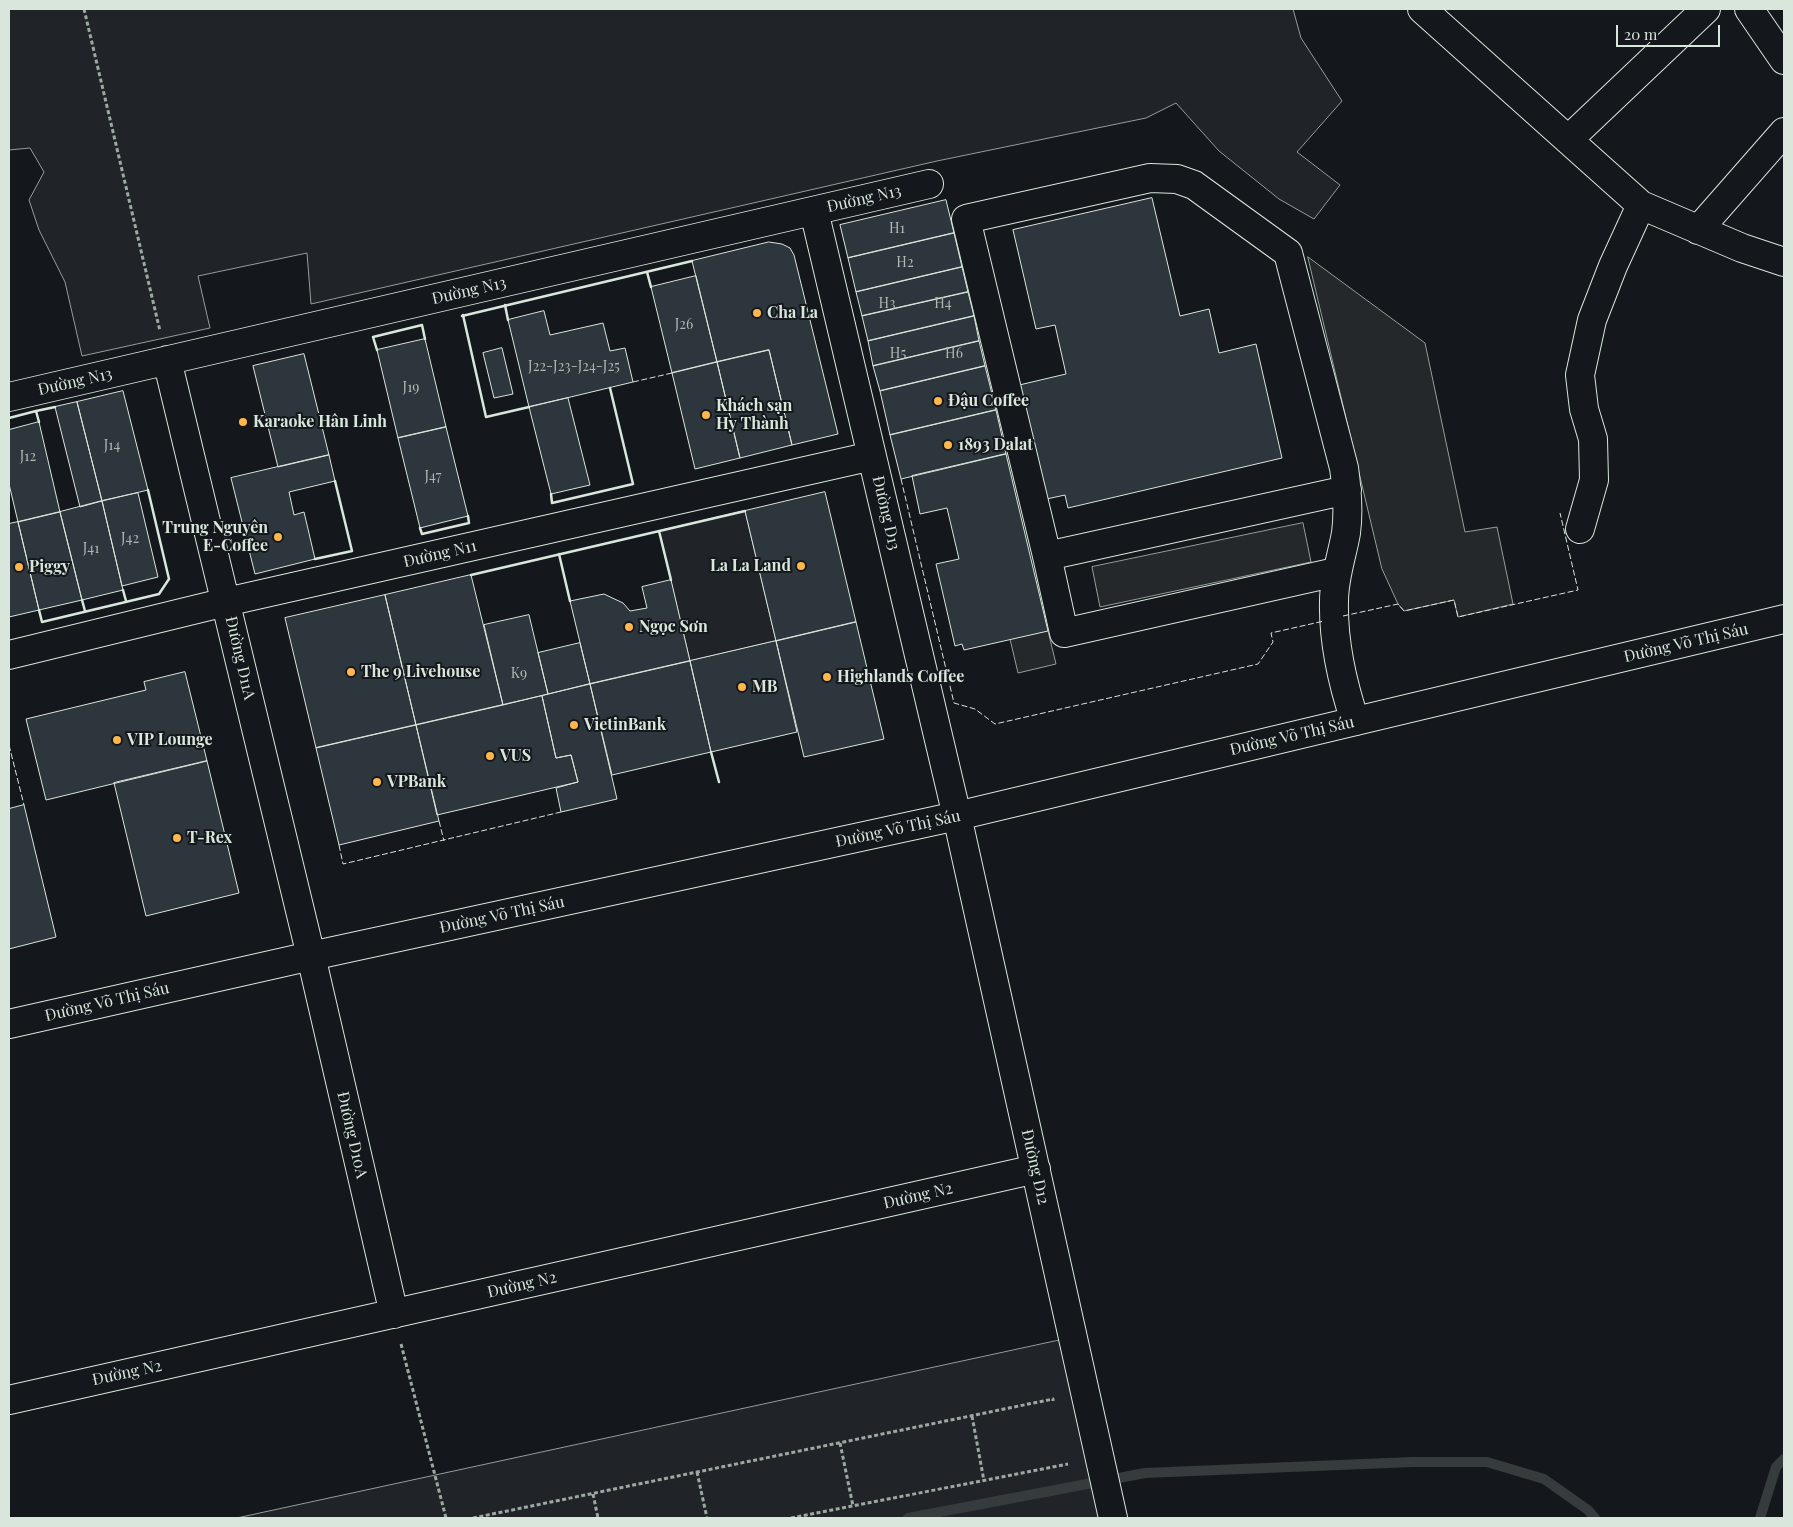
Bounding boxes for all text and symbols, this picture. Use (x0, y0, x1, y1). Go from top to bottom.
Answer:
scale bar (1618, 15, 1722, 47)
text: 20 m (1624, 24, 1657, 44)
street label: Đường N13 (825, 181, 903, 217)
house number: H1 (889, 221, 905, 237)
house number: H2 (896, 255, 914, 271)
street label: Đường N13 (430, 273, 508, 309)
house number: H3 (879, 296, 895, 312)
house number: H4 (934, 296, 952, 312)
place label: Cha La (767, 303, 818, 323)
marker: Cha La (751, 307, 763, 319)
house number: J26 (675, 317, 693, 333)
house number: H5 (890, 346, 906, 362)
house number: H6 (945, 346, 963, 362)
house number: J22-J23-J24-J25 (528, 359, 620, 375)
street label: Đường N13 (36, 364, 114, 400)
house number: J19 (403, 380, 419, 396)
place label: Đậu Coffee (948, 391, 1029, 411)
marker: Đậu Coffee (932, 395, 944, 407)
place label: Khách sạn Hy Thành (716, 396, 792, 434)
marker: Khách sạn Hy Thành (700, 409, 712, 421)
place label: Karaoke Hân Linh (253, 412, 387, 432)
marker: Karaoke Hân Linh (237, 416, 249, 428)
place label: 1893 Dalat (958, 435, 1033, 455)
house number: J14 (104, 438, 120, 454)
marker: 1893 Dalat (942, 439, 954, 451)
house number: J12 (20, 449, 36, 465)
house number: J47 (425, 469, 441, 485)
street label: Đường D13 (868, 474, 904, 552)
place label: Trung Nguyên E-Coffee (162, 518, 268, 556)
house number: J42 (121, 531, 139, 547)
marker: Trung Nguyên E-Coffee (272, 531, 284, 543)
street label: Đường N11 (402, 536, 478, 572)
house number: J41 (83, 541, 99, 557)
place label: La La Land (710, 556, 791, 576)
place label: Piggy (29, 557, 70, 577)
marker: La La Land (795, 560, 807, 572)
marker: Piggy (13, 561, 25, 573)
street label: Đường D11A (221, 614, 259, 702)
place label: Ngọc Sơn (639, 617, 708, 637)
street label: Đường Võ Thị Sáu (1622, 619, 1750, 667)
marker: Ngọc Sơn (623, 621, 635, 633)
place label: The 9 Livehouse (361, 662, 480, 682)
marker: The 9 Livehouse (345, 666, 357, 678)
house number: K9 (511, 666, 527, 682)
place label: Highlands Coffee (837, 667, 964, 687)
marker: Highlands Coffee (821, 671, 833, 683)
place label: MB (752, 677, 778, 697)
marker: MB (736, 681, 748, 693)
street label: Đường Võ Thị Sáu (1228, 712, 1356, 760)
place label: VietinBank (584, 715, 666, 735)
marker: VietinBank (568, 719, 580, 731)
place label: VIP Lounge (127, 730, 213, 750)
marker: VIP Lounge (111, 734, 123, 746)
place label: VUS (500, 746, 531, 766)
marker: VUS (484, 750, 496, 762)
place label: VPBank (387, 772, 446, 792)
marker: VPBank (371, 776, 383, 788)
street label: Đường Võ Thị Sáu (834, 806, 962, 852)
place label: T-Rex (187, 828, 232, 848)
marker: T-Rex (171, 832, 183, 844)
street label: Đường Võ Thị Sáu (438, 892, 566, 938)
street label: Đường Võ Thị Sáu (43, 978, 171, 1026)
street label: Đường D10A (333, 1090, 371, 1180)
street label: Đường D12 (1017, 1128, 1053, 1206)
street label: Đường N2 (882, 1179, 954, 1213)
street label: Đường N2 (486, 1268, 558, 1302)
street label: Đường N2 (91, 1356, 163, 1390)

